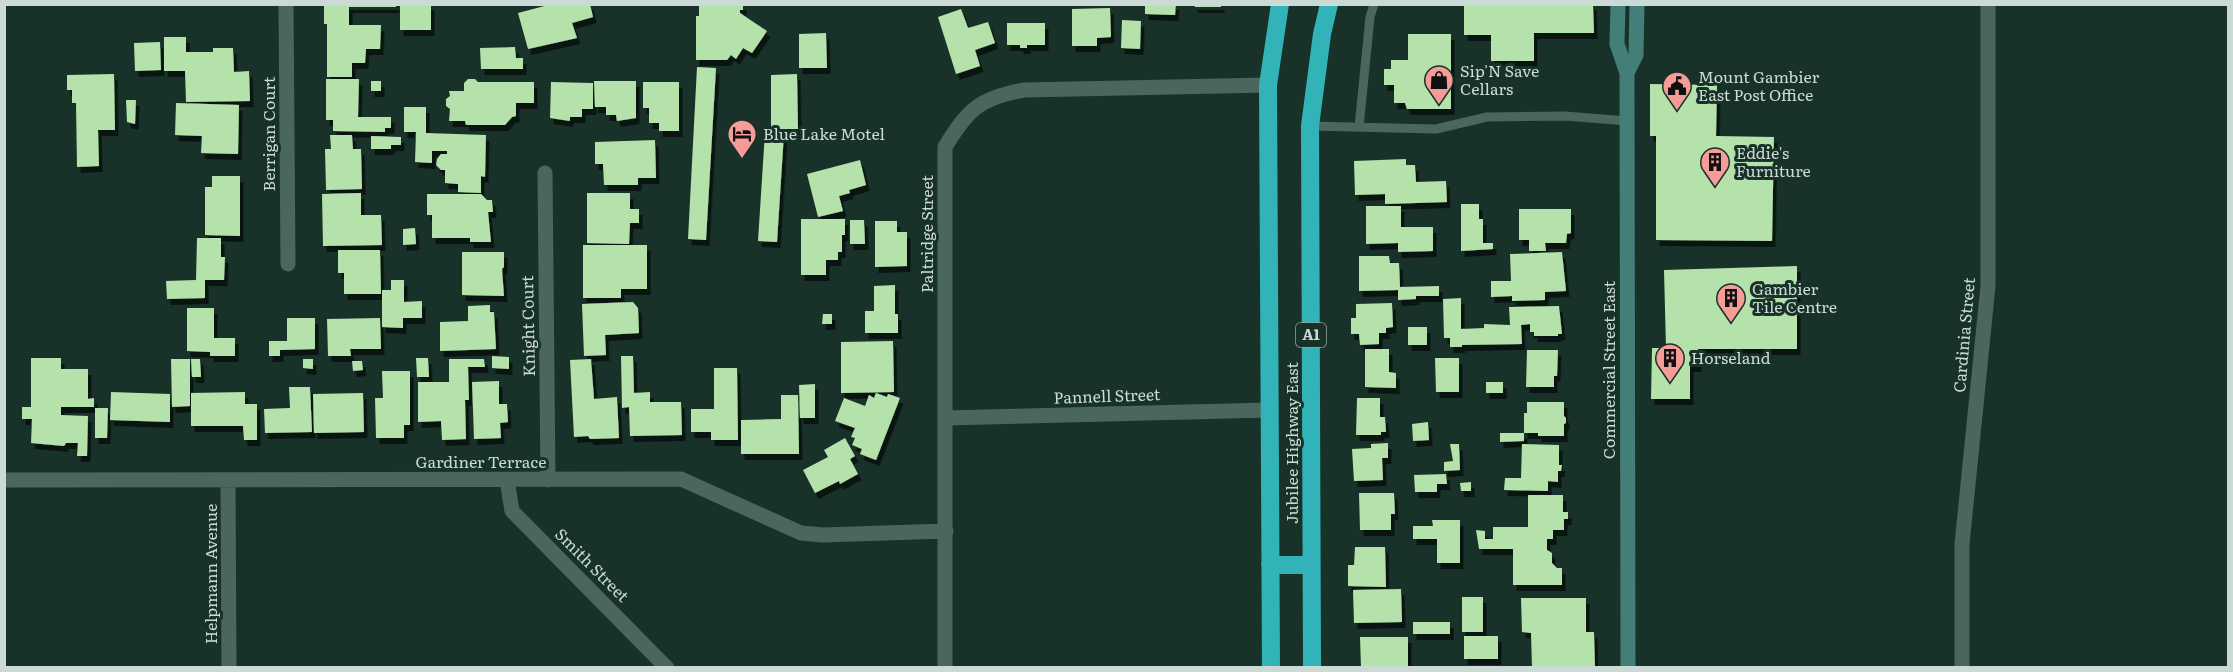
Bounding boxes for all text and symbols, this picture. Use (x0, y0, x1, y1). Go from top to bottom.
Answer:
place label: Sip'N Save Cellars (1460, 58, 1539, 100)
shop icon: Sip'N Save Cellars (1423, 64, 1455, 106)
place label: Mount Gambier East Post Office (1698, 64, 1820, 106)
public building icon: Mount Gambier East Post Office (1661, 70, 1693, 112)
street label: Berrigan Court (256, 76, 280, 191)
hotel icon: Blue Lake Motel (726, 118, 758, 160)
place label: Blue Lake Motel (763, 121, 885, 145)
place label: Eddie's Furniture (1736, 140, 1811, 182)
building icon: Eddie's Furniture (1699, 146, 1731, 188)
street label: Paltridge Street (914, 174, 938, 293)
street label: Knight Court (514, 275, 540, 377)
place label: Gambier Tile Centre (1752, 276, 1837, 318)
street label: Cardinia Street (1946, 276, 1980, 394)
street label: Commercial Street East (1596, 280, 1620, 459)
building icon: Gambier Tile Centre (1715, 282, 1747, 324)
road number: A1 (1296, 323, 1326, 347)
building icon: Horseland (1654, 342, 1686, 384)
place label: Horseland (1691, 345, 1771, 369)
street label: Jubilee Highway East (1279, 362, 1303, 524)
street label: Pannell Street (1053, 381, 1161, 409)
street label: Gardiner Terrace (415, 449, 547, 473)
street label: Helpmann Avenue (198, 504, 222, 644)
street label: Smith Street (550, 522, 636, 607)

